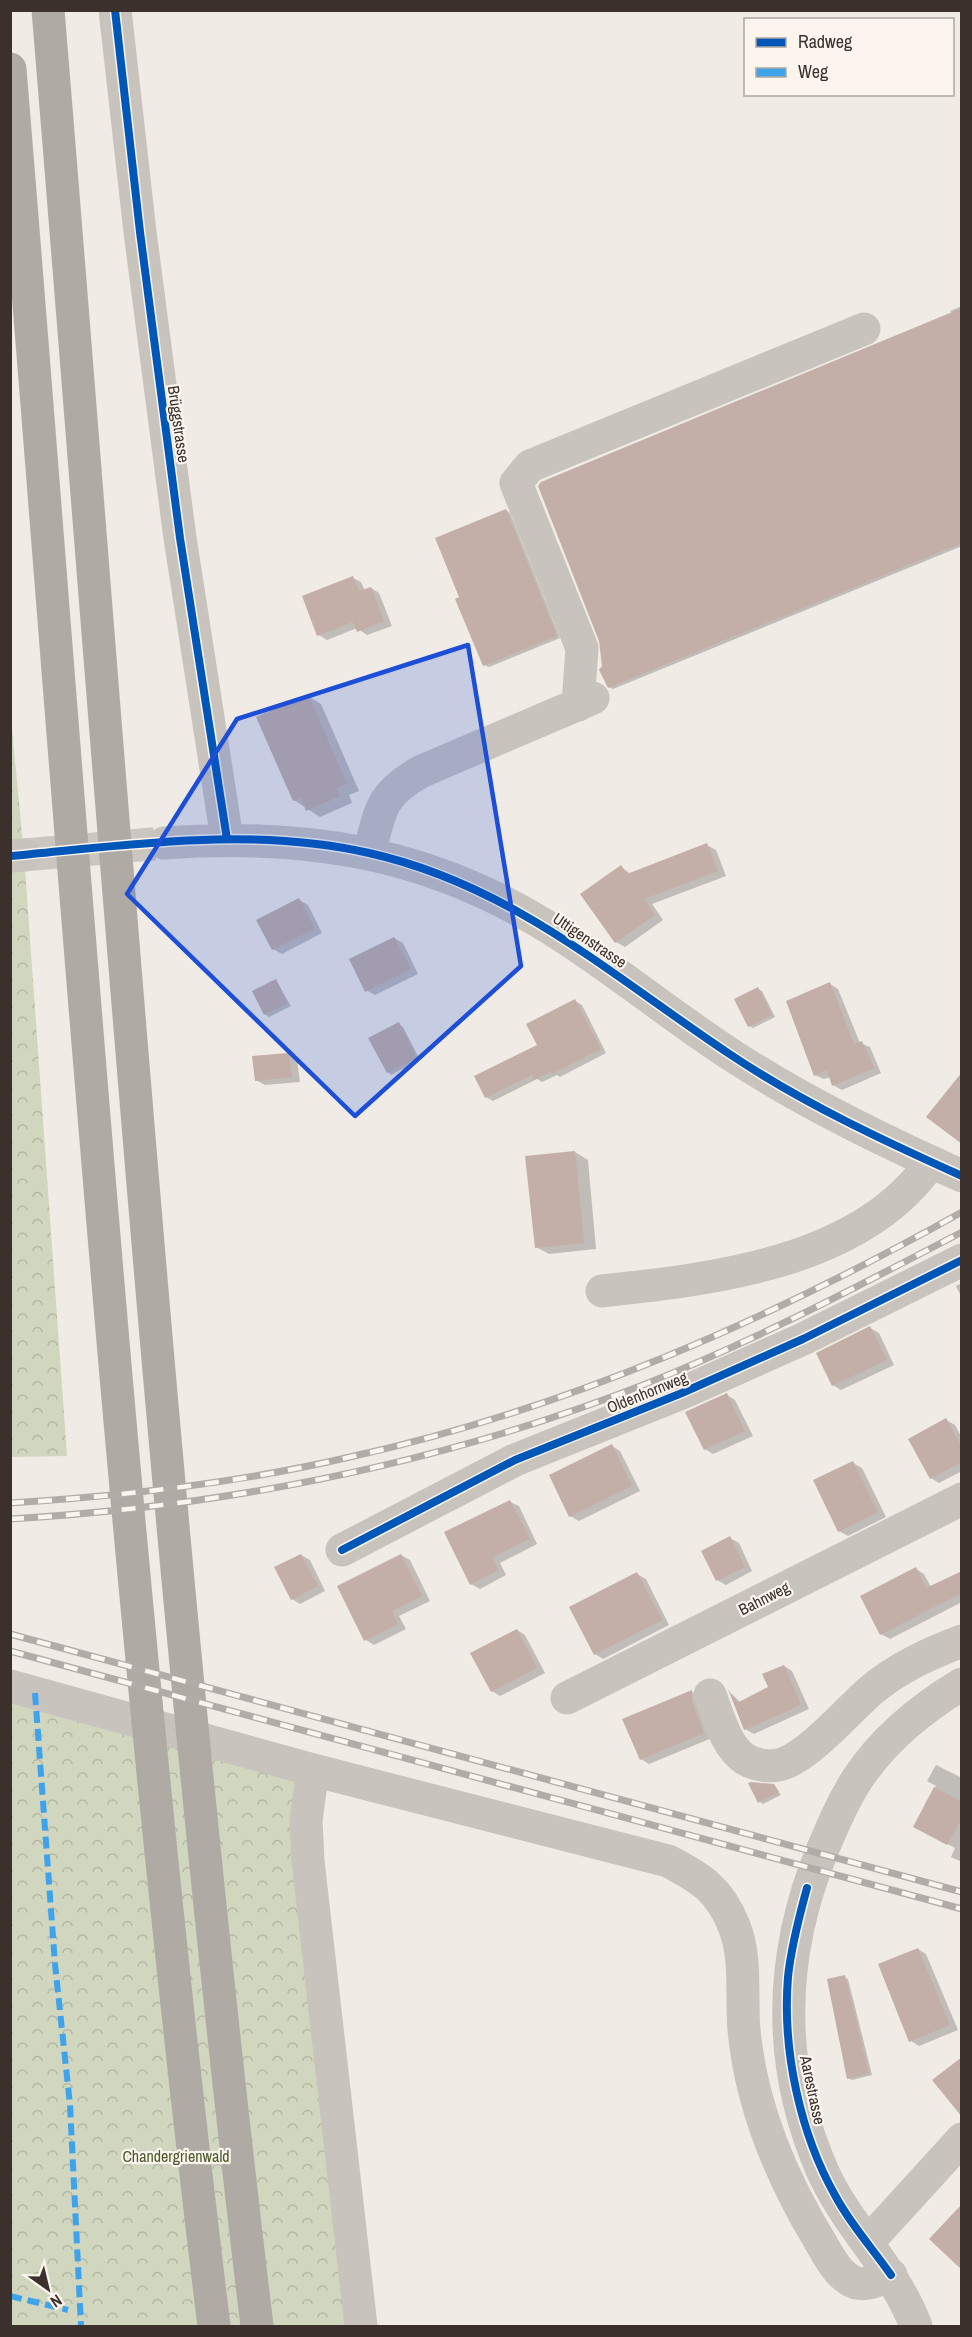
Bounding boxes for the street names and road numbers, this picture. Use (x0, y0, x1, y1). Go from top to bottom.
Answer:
street label: Brüggstrasse (163, 384, 195, 464)
street label: Uttigenstrasse (549, 907, 631, 973)
street label: Oldenhornweg (603, 1366, 691, 1418)
street label: Bahnweg (735, 1575, 794, 1620)
street label: Aarestrasse (795, 2052, 831, 2127)

